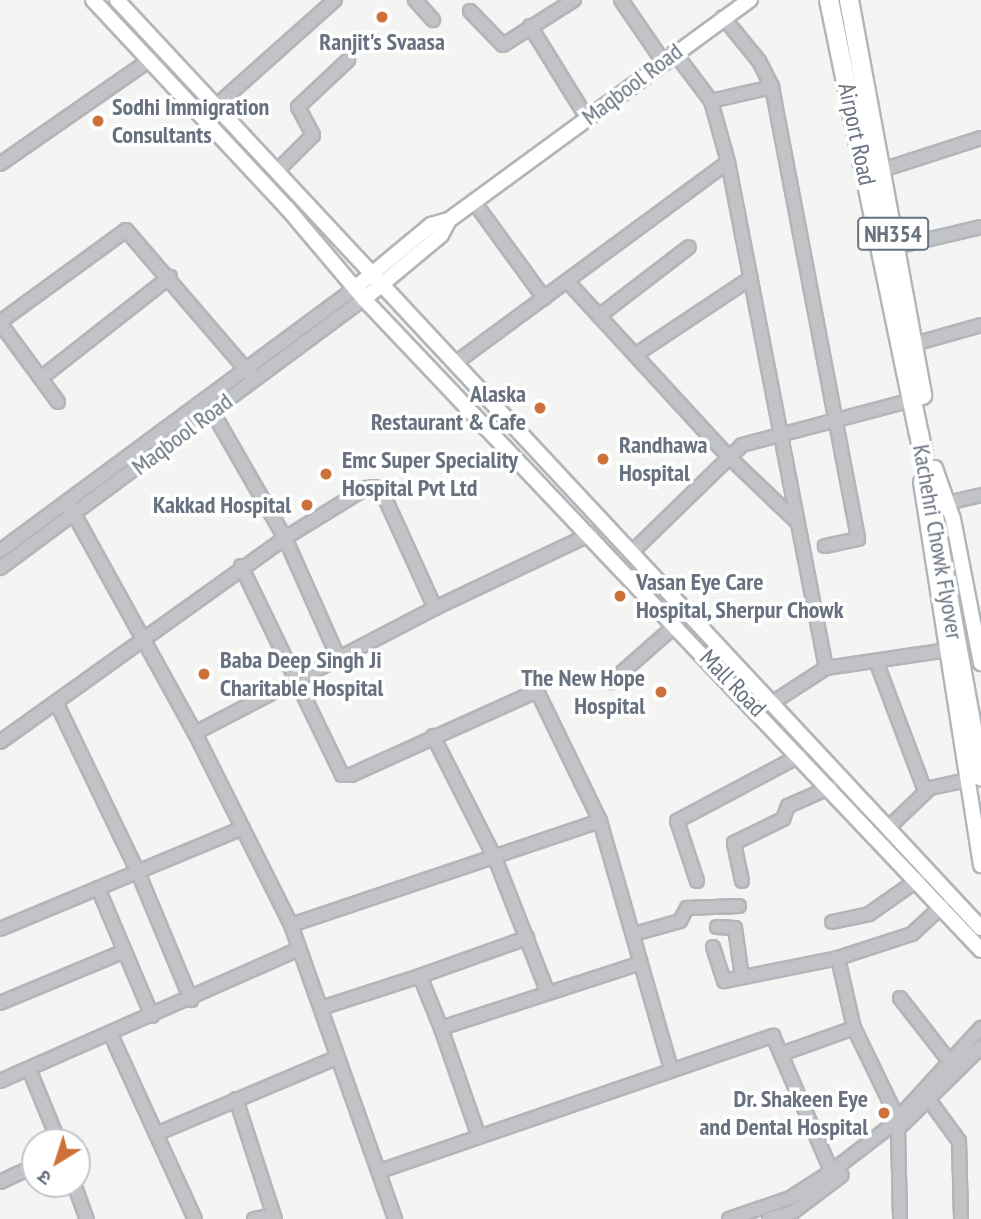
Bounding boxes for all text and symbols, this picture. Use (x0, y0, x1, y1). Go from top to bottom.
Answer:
marker: Ranjit's Svaasa (374, 9, 390, 25)
place label: Ranjit's Svaasa (319, 28, 445, 56)
street label: Maqbool Road (576, 37, 688, 131)
street label: Airport Road (832, 80, 882, 188)
place label: Sodhi Immigration Consultants (112, 93, 269, 149)
marker: Sodhi Immigration Consultants (90, 113, 106, 129)
road number: NH354 (856, 215, 930, 254)
place label: Alaska Restaurant & Cafe (371, 380, 526, 436)
street label: Maqbool Road (126, 387, 238, 481)
marker: Alaska Restaurant & Cafe (532, 400, 548, 416)
place label: Randhawa Hospital (619, 431, 707, 487)
street label: Kachehri Chowk Flyover (907, 442, 969, 642)
place label: Emc Super Speciality Hospital Pvt Ltd (342, 446, 518, 502)
marker: Randhawa Hospital (593, 449, 613, 469)
marker: Emc Super Speciality Hospital Pvt Ltd (316, 464, 336, 484)
place label: Kakkad Hospital (153, 491, 291, 519)
marker: Kakkad Hospital (297, 495, 317, 515)
place label: Vasan Eye Care Hospital, Sherpur Chowk (636, 568, 845, 624)
marker: Vasan Eye Care Hospital, Sherpur Chowk (610, 586, 630, 606)
street label: Mall Road (694, 643, 772, 723)
place label: Baba Deep Singh Ji Charitable Hospital (220, 646, 383, 702)
marker: Baba Deep Singh Ji Charitable Hospital (194, 664, 214, 684)
place label: The New Hope Hospital (521, 664, 645, 720)
marker: The New Hope Hospital (651, 682, 671, 702)
place label: Dr. Shakeen Eye and Dental Hospital (699, 1085, 868, 1141)
marker: Dr. Shakeen Eye and Dental Hospital (874, 1103, 894, 1123)
north arrow (21, 1128, 91, 1198)
text: उ (33, 1165, 56, 1191)

